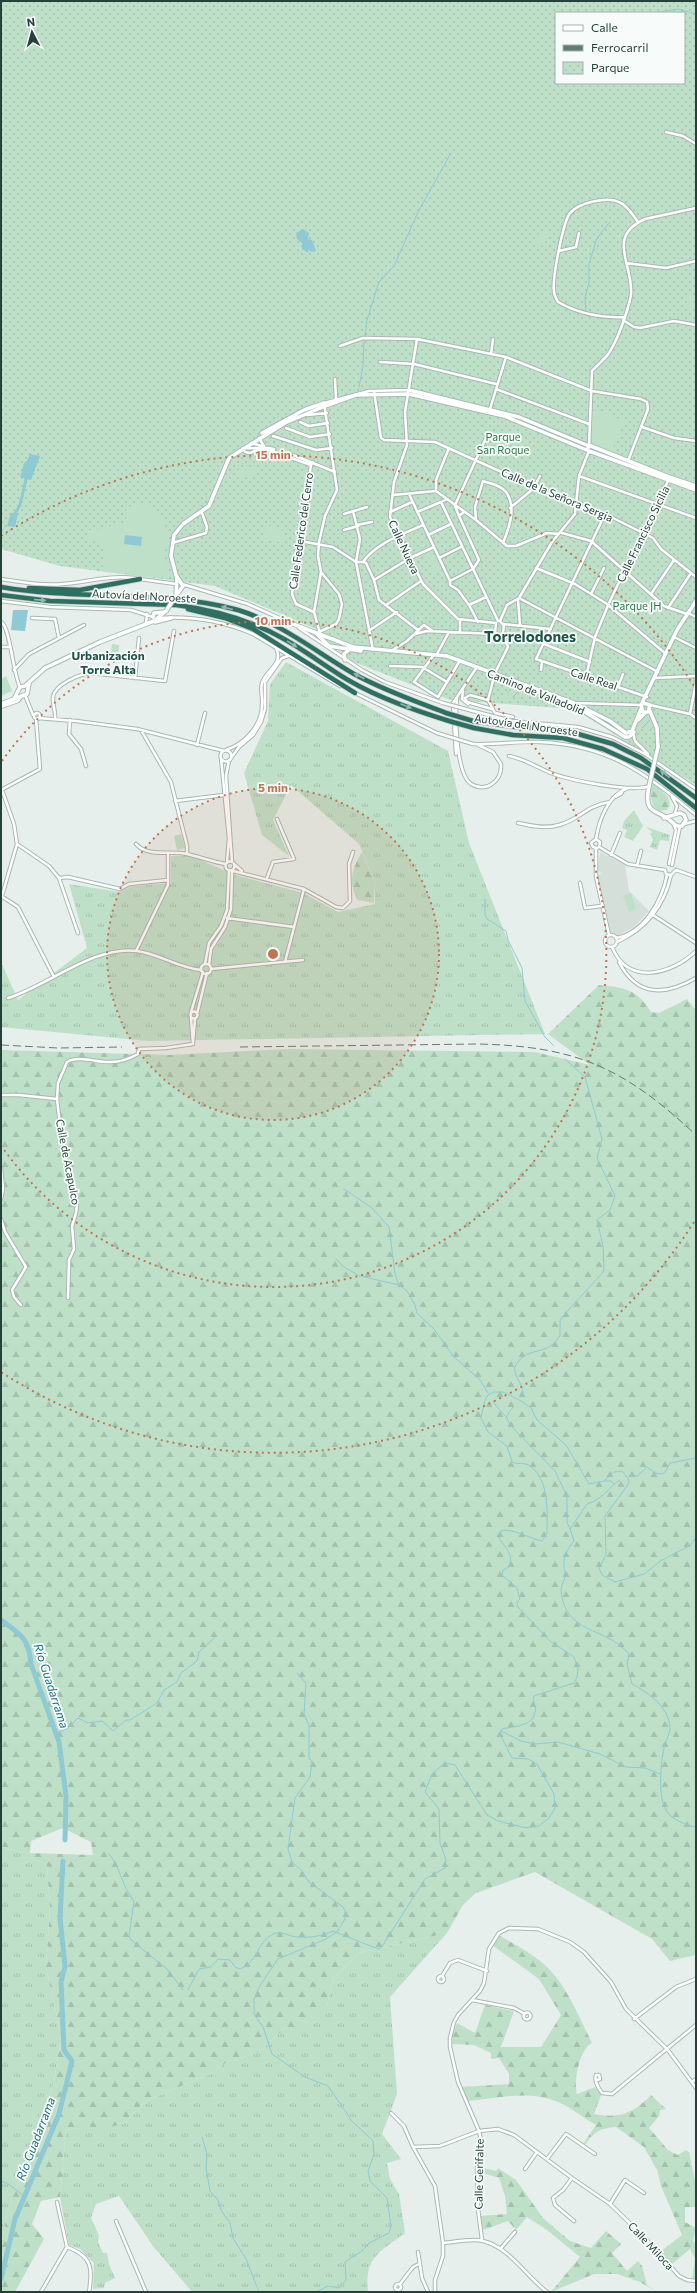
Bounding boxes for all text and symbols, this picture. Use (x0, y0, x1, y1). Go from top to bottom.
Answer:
north arrow (12, 12, 52, 52)
legend (555, 12, 685, 84)
text: N (26, 15, 36, 28)
text: Calle (591, 20, 618, 34)
text: Ferrocarril (591, 40, 648, 54)
text: Parque (591, 60, 629, 74)
park label: Parque San Roque (477, 430, 529, 456)
text: 15 min (255, 447, 291, 461)
street label: Calle de la Señora Sergia (499, 465, 615, 524)
street label: Calle Federico del Cerro (286, 471, 315, 590)
street label: Calle Francisco Sicilia (614, 483, 672, 584)
street label: Calle Nueva (386, 518, 423, 576)
street label: Autovía del Noroeste (92, 586, 197, 605)
one-way arrow (34, 596, 46, 603)
park label: Parque JH (613, 599, 661, 613)
one-way arrow (221, 604, 233, 610)
text: 10 min (255, 613, 291, 627)
district label: Torrelodones (484, 627, 576, 645)
one-way arrow (286, 641, 298, 648)
district label: Urbanización Torre Alta (71, 648, 145, 676)
street label: Calle Real (569, 665, 619, 692)
street label: Camino de Valladolid (486, 666, 587, 717)
one-way arrow (353, 673, 364, 679)
one-way arrow (401, 704, 413, 710)
street label: Autovía del Noroeste (473, 711, 579, 738)
one-way arrow (660, 770, 670, 778)
text: 5 min (258, 780, 288, 794)
centre of rings (266, 947, 280, 961)
street label: Calle de Acapulco (54, 1118, 83, 1206)
water label: Río Guadarrama (32, 1642, 72, 1730)
water label: Río Guadarrama (13, 2095, 57, 2182)
street label: Calle Gerifalte (471, 2138, 486, 2210)
street label: Calle Miloca (626, 2219, 677, 2272)

